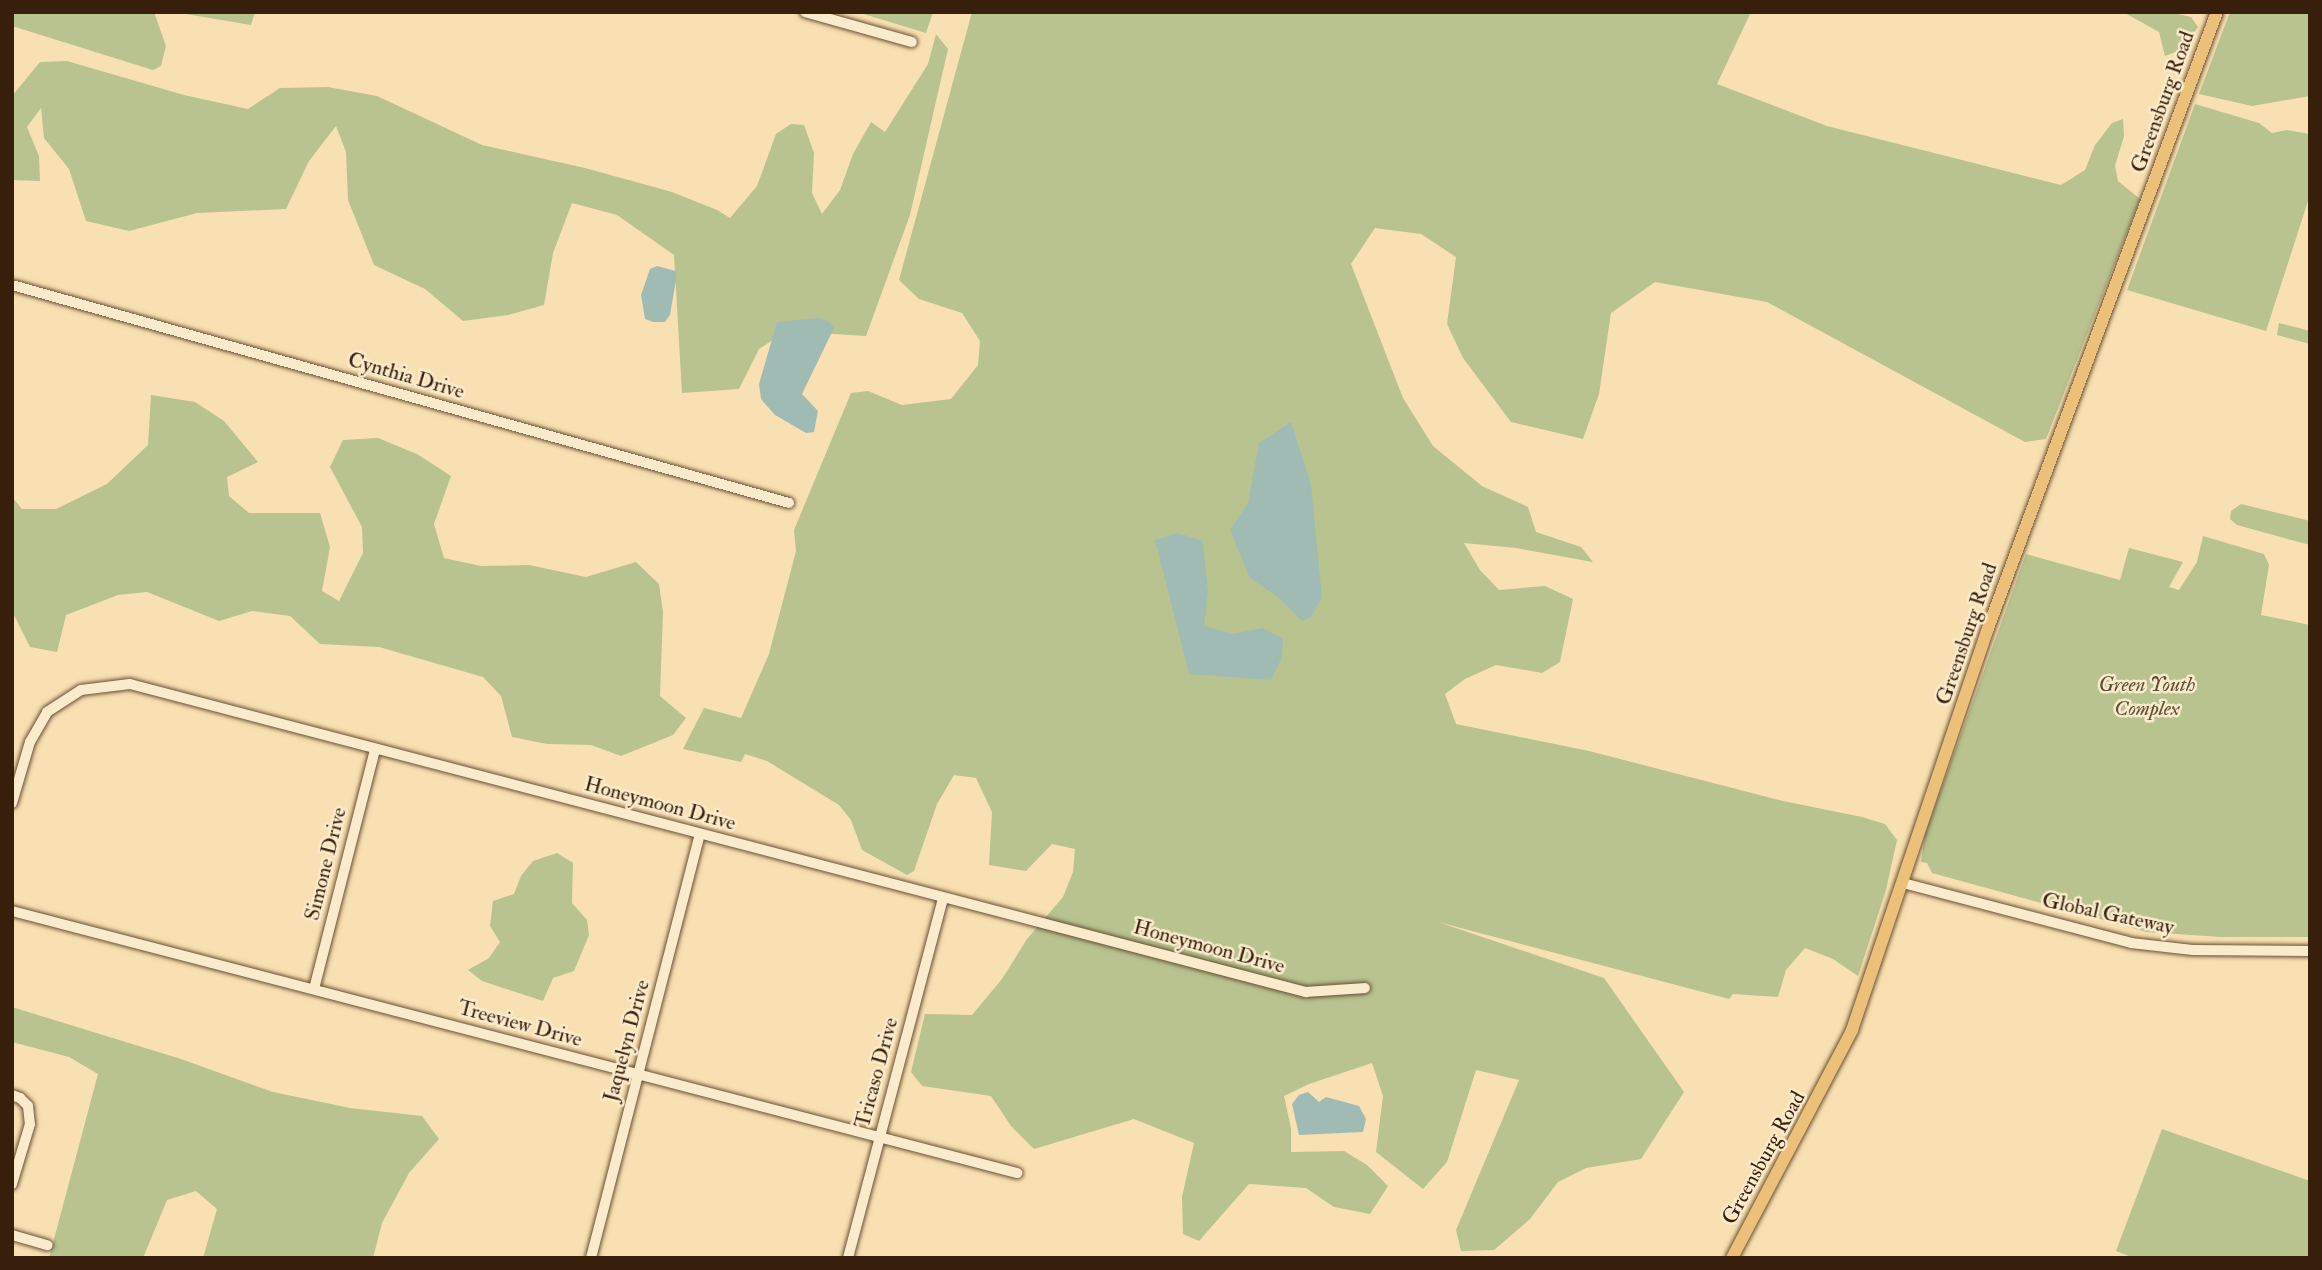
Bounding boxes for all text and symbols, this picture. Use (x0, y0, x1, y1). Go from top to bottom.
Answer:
street label: Greensburg Road (2126, 28, 2200, 176)
street label: Cynthia Drive (345, 347, 467, 405)
street label: Greensburg Road (1931, 560, 2003, 708)
park label: Green Youth Complex (2099, 672, 2195, 722)
street label: Honeymoon Drive (582, 772, 738, 836)
street label: Simone Drive (300, 805, 352, 923)
street label: Global Gateway (2040, 888, 2176, 940)
street label: Honeymoon Drive (1131, 915, 1287, 979)
street label: Jaquelyn Drive (599, 977, 655, 1105)
street label: Treeview Drive (455, 995, 585, 1053)
street label: Tricaso Drive (850, 1015, 904, 1131)
street label: Greensburg Road (1717, 1087, 1811, 1229)

